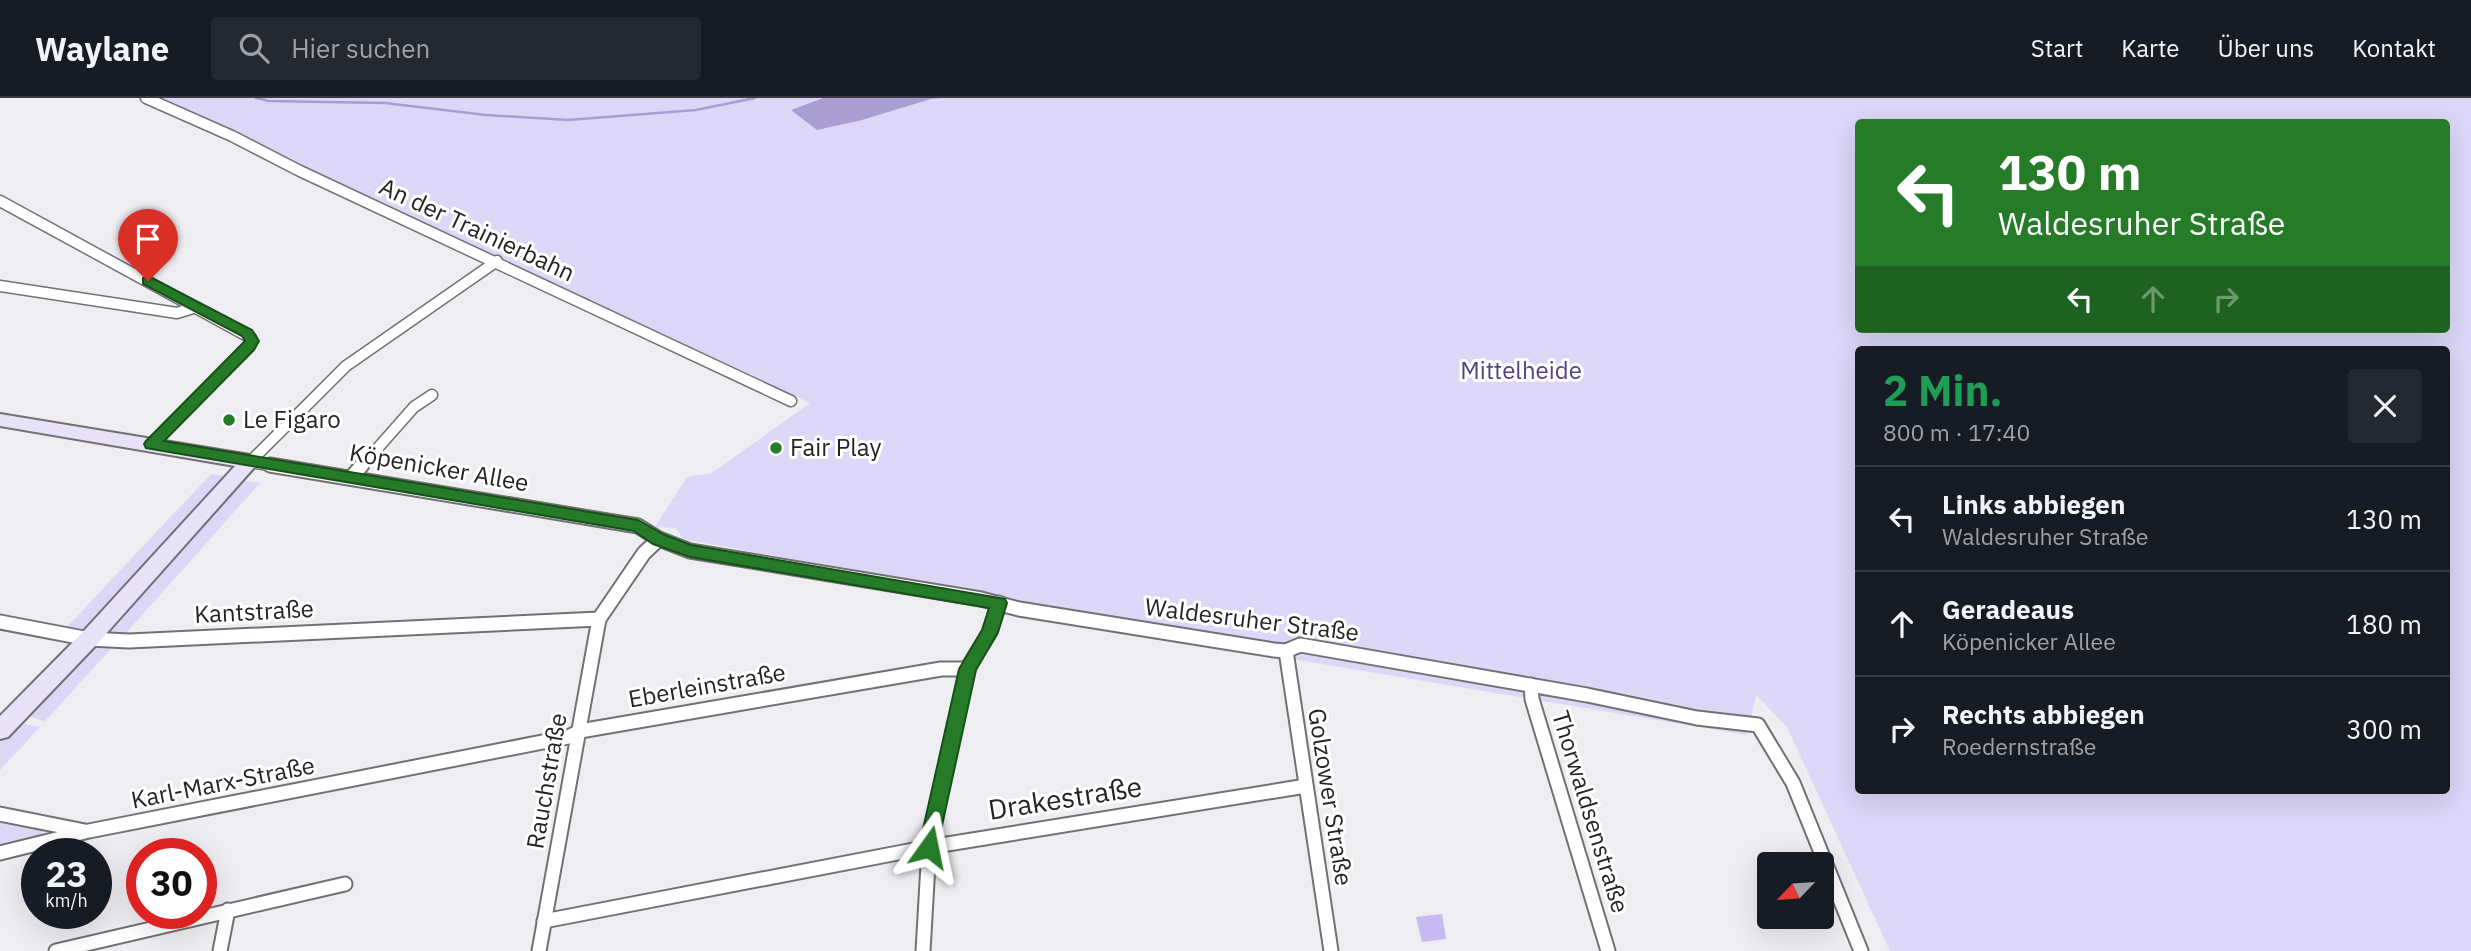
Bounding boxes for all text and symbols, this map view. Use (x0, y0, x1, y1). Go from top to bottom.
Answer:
search box (211, 17, 701, 80)
text: Waylane (35, 27, 169, 70)
icon: search (235, 29, 273, 67)
text: Hier suchen (291, 31, 430, 65)
text: Start (2031, 32, 2083, 64)
text: Karte (2121, 32, 2179, 64)
text: Über uns (2217, 32, 2314, 64)
text: Kontakt (2352, 32, 2436, 64)
text: 130 m (1998, 140, 2142, 203)
icon: left (1883, 147, 1974, 238)
street label: An der Trainierbahn (375, 170, 580, 288)
text: Waldesruher Straße (1998, 202, 2285, 244)
pin (118, 209, 178, 281)
icon: arrive (129, 220, 167, 258)
icon: left (2061, 280, 2099, 318)
icon: ahead (2134, 280, 2172, 318)
icon: right (2207, 280, 2245, 318)
park label: Mittelheide (1460, 354, 1582, 386)
text: 2 Min. (1883, 363, 2003, 418)
button: close (2348, 369, 2422, 443)
place label: Le Figaro (243, 403, 341, 435)
marker: Le Figaro (221, 412, 237, 428)
text: 800 m · 17:40 (1883, 417, 2030, 447)
place label: Fair Play (790, 431, 882, 463)
street label: Köpenicker Allee (347, 436, 531, 499)
marker: Fair Play (768, 440, 784, 456)
text: Links abbiegen (1942, 487, 2125, 521)
icon: left (1883, 500, 1921, 538)
text: 130 m (2346, 502, 2422, 536)
text: Waldesruher Straße (1942, 521, 2148, 551)
street label: Waldesruher Straße (1143, 590, 1361, 648)
street label: Kantstraße (193, 592, 315, 630)
text: Geradeaus (1942, 592, 2074, 626)
icon: ahead (1883, 605, 1921, 643)
text: 180 m (2346, 607, 2422, 641)
text: Köpenicker Allee (1942, 626, 2116, 656)
street label: Eberleinstraße (626, 655, 788, 715)
text: Rechts abbiegen (1942, 697, 2145, 731)
street label: Golzower Straße (1301, 706, 1361, 888)
street label: Thorwaldsenstraße (1545, 707, 1637, 917)
street label: Rauchstraße (518, 710, 574, 851)
icon: right (1883, 710, 1921, 748)
text: 300 m (2346, 712, 2422, 746)
text: Roedernstraße (1942, 731, 2096, 761)
street label: Karl-Marx-Straße (128, 749, 317, 815)
street label: Drakestraße (985, 767, 1144, 828)
position arrow (892, 810, 966, 884)
speed limit sign: 30 (126, 838, 217, 929)
text: 23 (45, 851, 88, 897)
north arrow (1757, 852, 1834, 929)
map controls (1757, 852, 1834, 929)
text: km/h (45, 889, 88, 912)

